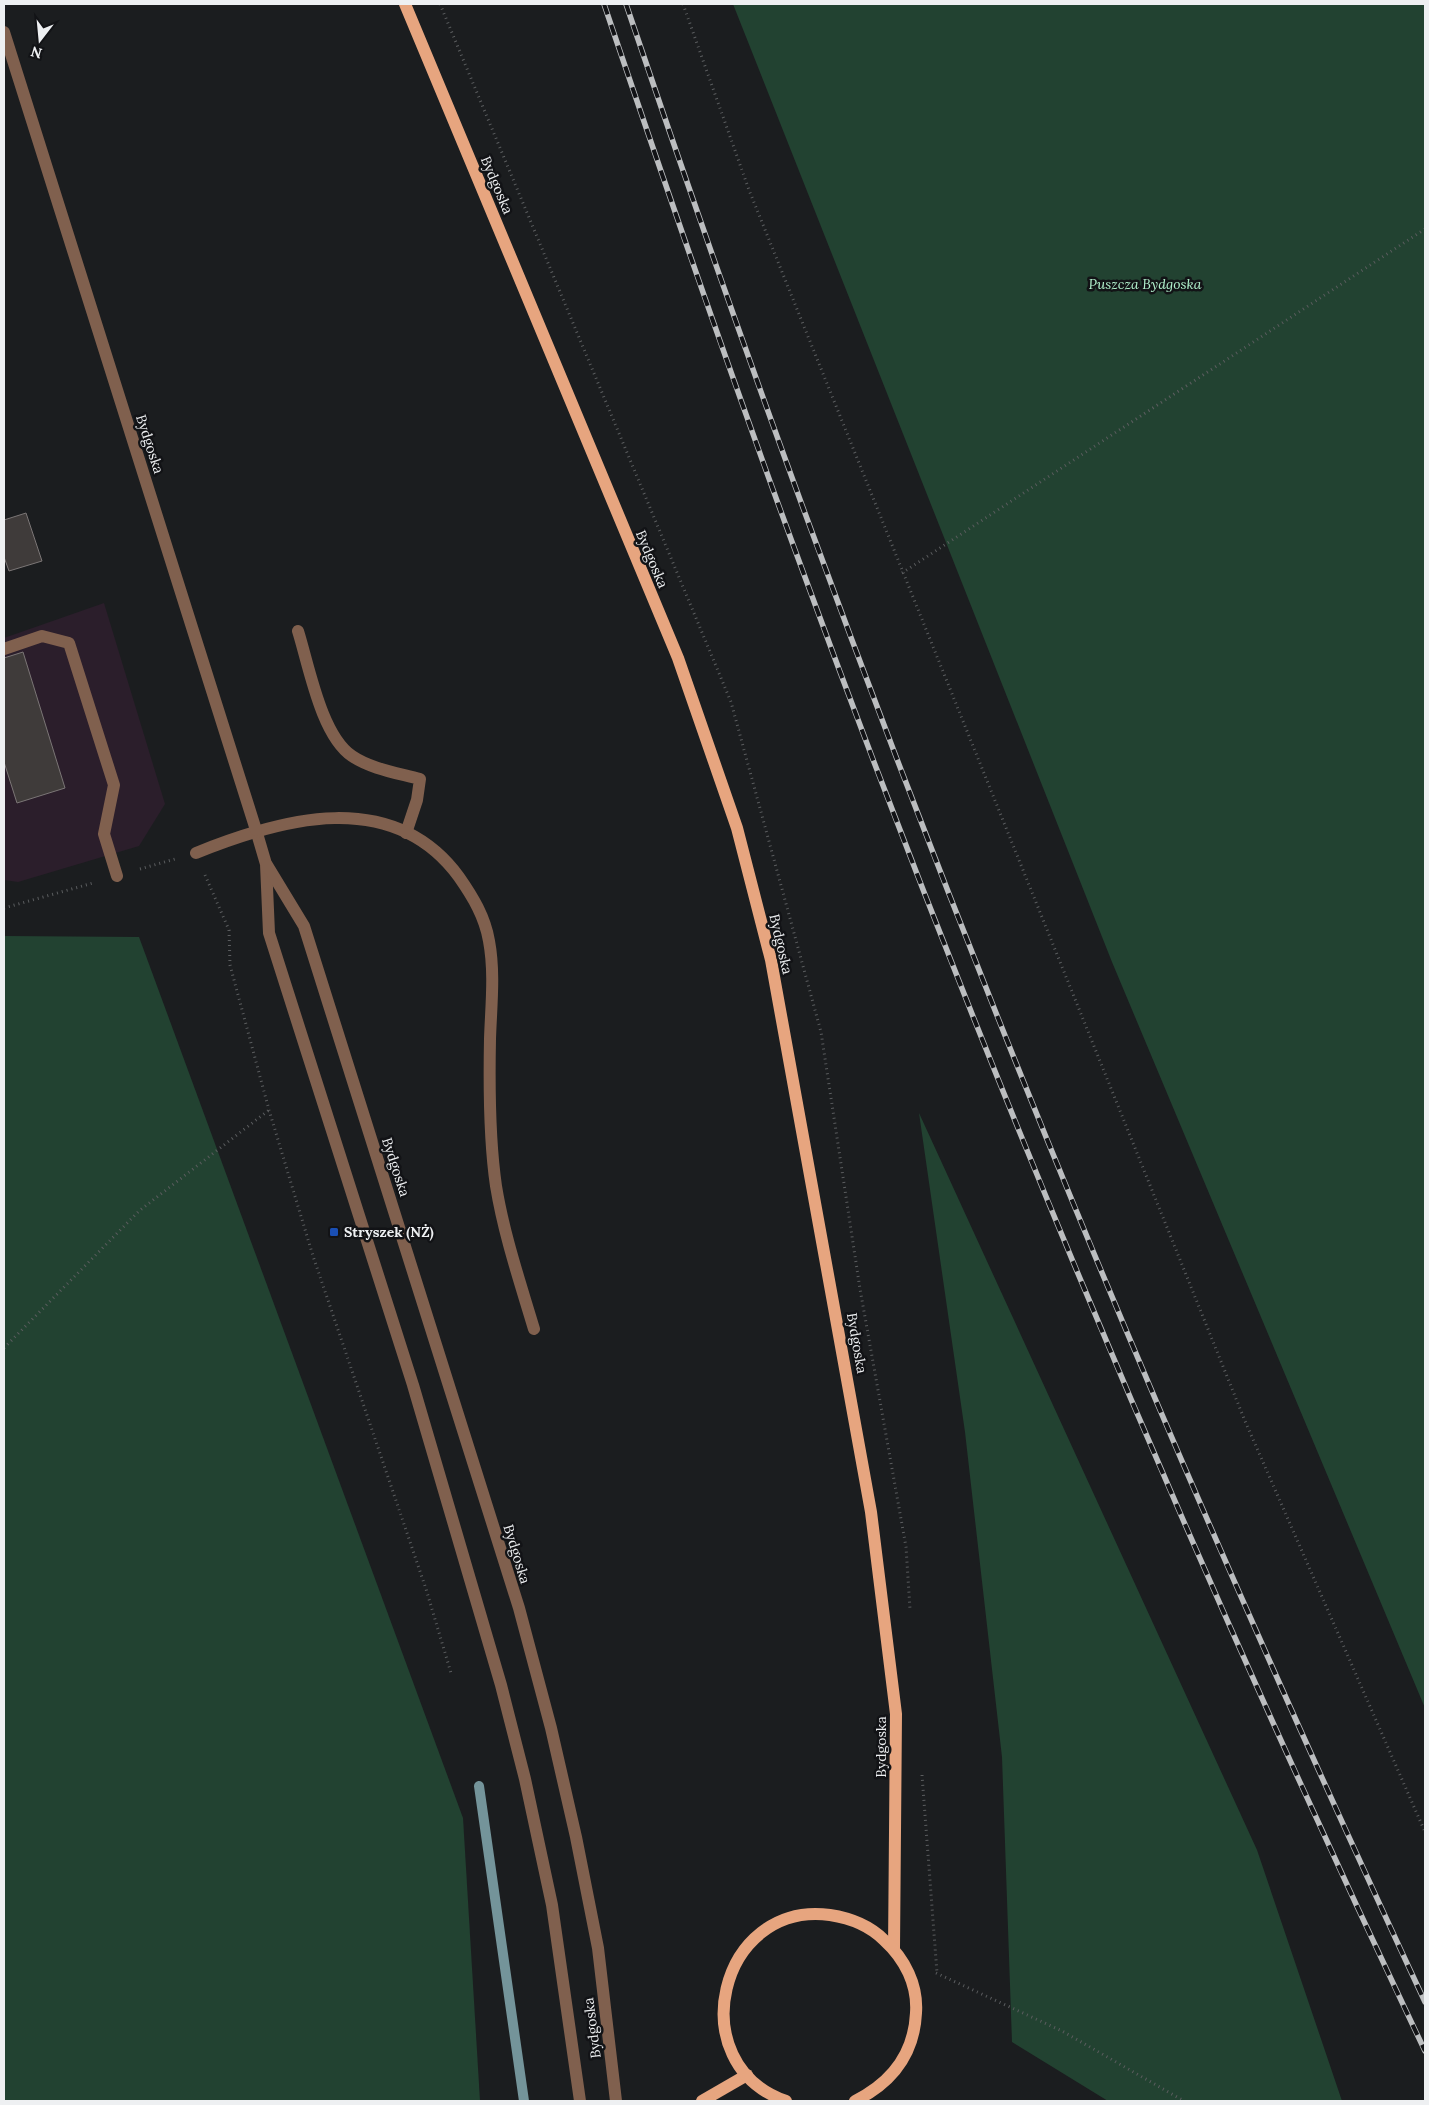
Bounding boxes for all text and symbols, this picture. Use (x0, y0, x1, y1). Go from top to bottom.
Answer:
north arrow (15, 15, 65, 65)
text: N (29, 42, 44, 63)
street label: Bydgoska (477, 153, 517, 217)
park label: Puszcza Bydgoska (1089, 275, 1202, 293)
street label: Bydgoska (132, 412, 168, 476)
street label: Bydgoska (632, 527, 672, 591)
street label: Bydgoska (765, 912, 797, 976)
street label: Bydgoska (378, 1135, 414, 1199)
place label: Stryszek (NŻ) (344, 1223, 434, 1241)
marker: Stryszek (NŻ) (328, 1226, 340, 1238)
street label: Bydgoska (843, 1311, 871, 1375)
street label: Bydgoska (499, 1522, 535, 1586)
street label: Bydgoska (872, 1716, 890, 1778)
street label: Bydgoska (579, 1997, 605, 2059)

